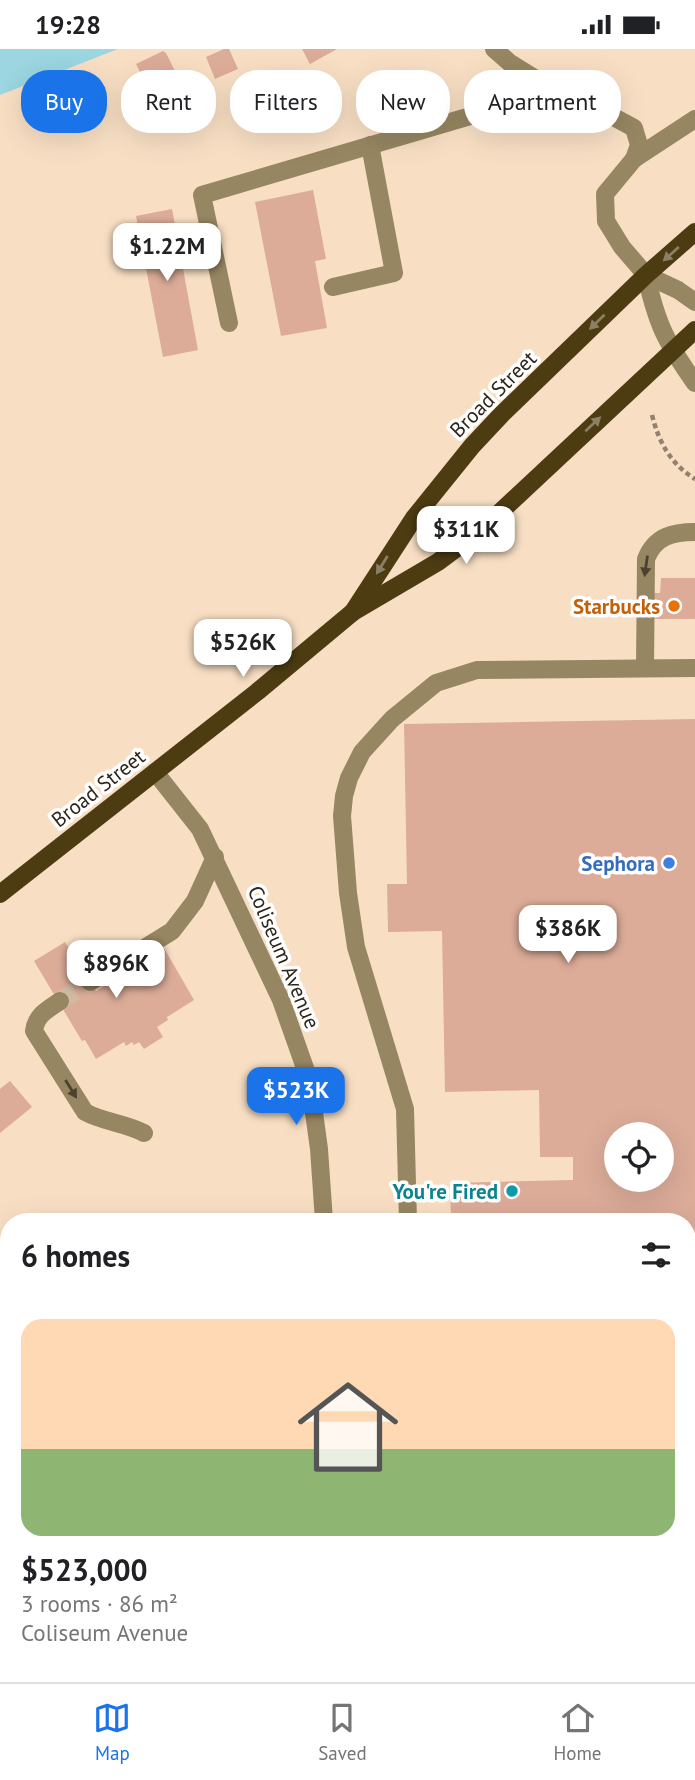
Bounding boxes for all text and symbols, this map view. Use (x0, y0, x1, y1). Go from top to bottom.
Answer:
text: 19:28 (35, 8, 101, 41)
chip: Buy (21, 70, 107, 133)
chip: Rent (121, 70, 216, 133)
chip: Filters (230, 70, 342, 133)
chip: New (356, 70, 450, 133)
chip: Apartment (464, 70, 621, 133)
pin: $1.22M (110, 223, 224, 283)
text: $1.22M (129, 231, 205, 260)
one-way arrow (662, 246, 680, 262)
one-way arrow (589, 314, 606, 330)
street label: Broad Street (444, 345, 542, 443)
one-way arrow (584, 416, 602, 432)
pin: $311K (417, 507, 515, 566)
text: $311K (433, 514, 499, 543)
one-way arrow (641, 555, 652, 577)
one-way arrow (376, 556, 389, 575)
place label: Starbucks (573, 593, 660, 620)
marker: Starbucks (666, 598, 682, 614)
pin: $526K (194, 619, 292, 679)
text: $526K (210, 627, 276, 656)
street label: Broad Street (46, 743, 150, 833)
place label: Sephora (581, 850, 655, 877)
marker: Sephora (661, 855, 677, 871)
street label: Coliseum Avenue (242, 881, 326, 1033)
pin: $386K (519, 905, 617, 965)
text: $386K (535, 913, 601, 942)
pin: $896K (67, 941, 165, 1000)
text: $896K (83, 948, 149, 977)
pin: $523K (247, 1067, 345, 1127)
text: $523K (263, 1075, 329, 1104)
one-way arrow (64, 1080, 77, 1099)
map controls (604, 1122, 674, 1192)
button: locate (604, 1122, 674, 1192)
place label: You're Fired (391, 1178, 498, 1205)
marker: You're Fired (504, 1183, 520, 1199)
text: 6 homes (21, 1236, 130, 1275)
icon: filters (637, 1236, 675, 1274)
icon: home (285, 1364, 411, 1490)
text: $523,000 (21, 1550, 148, 1589)
text: 3 rooms · 86 m² (21, 1589, 178, 1618)
text: Coliseum Avenue (21, 1618, 188, 1647)
tab: Map (93, 1699, 131, 1765)
tab: Saved (318, 1699, 367, 1765)
tab: Home (553, 1699, 602, 1765)

